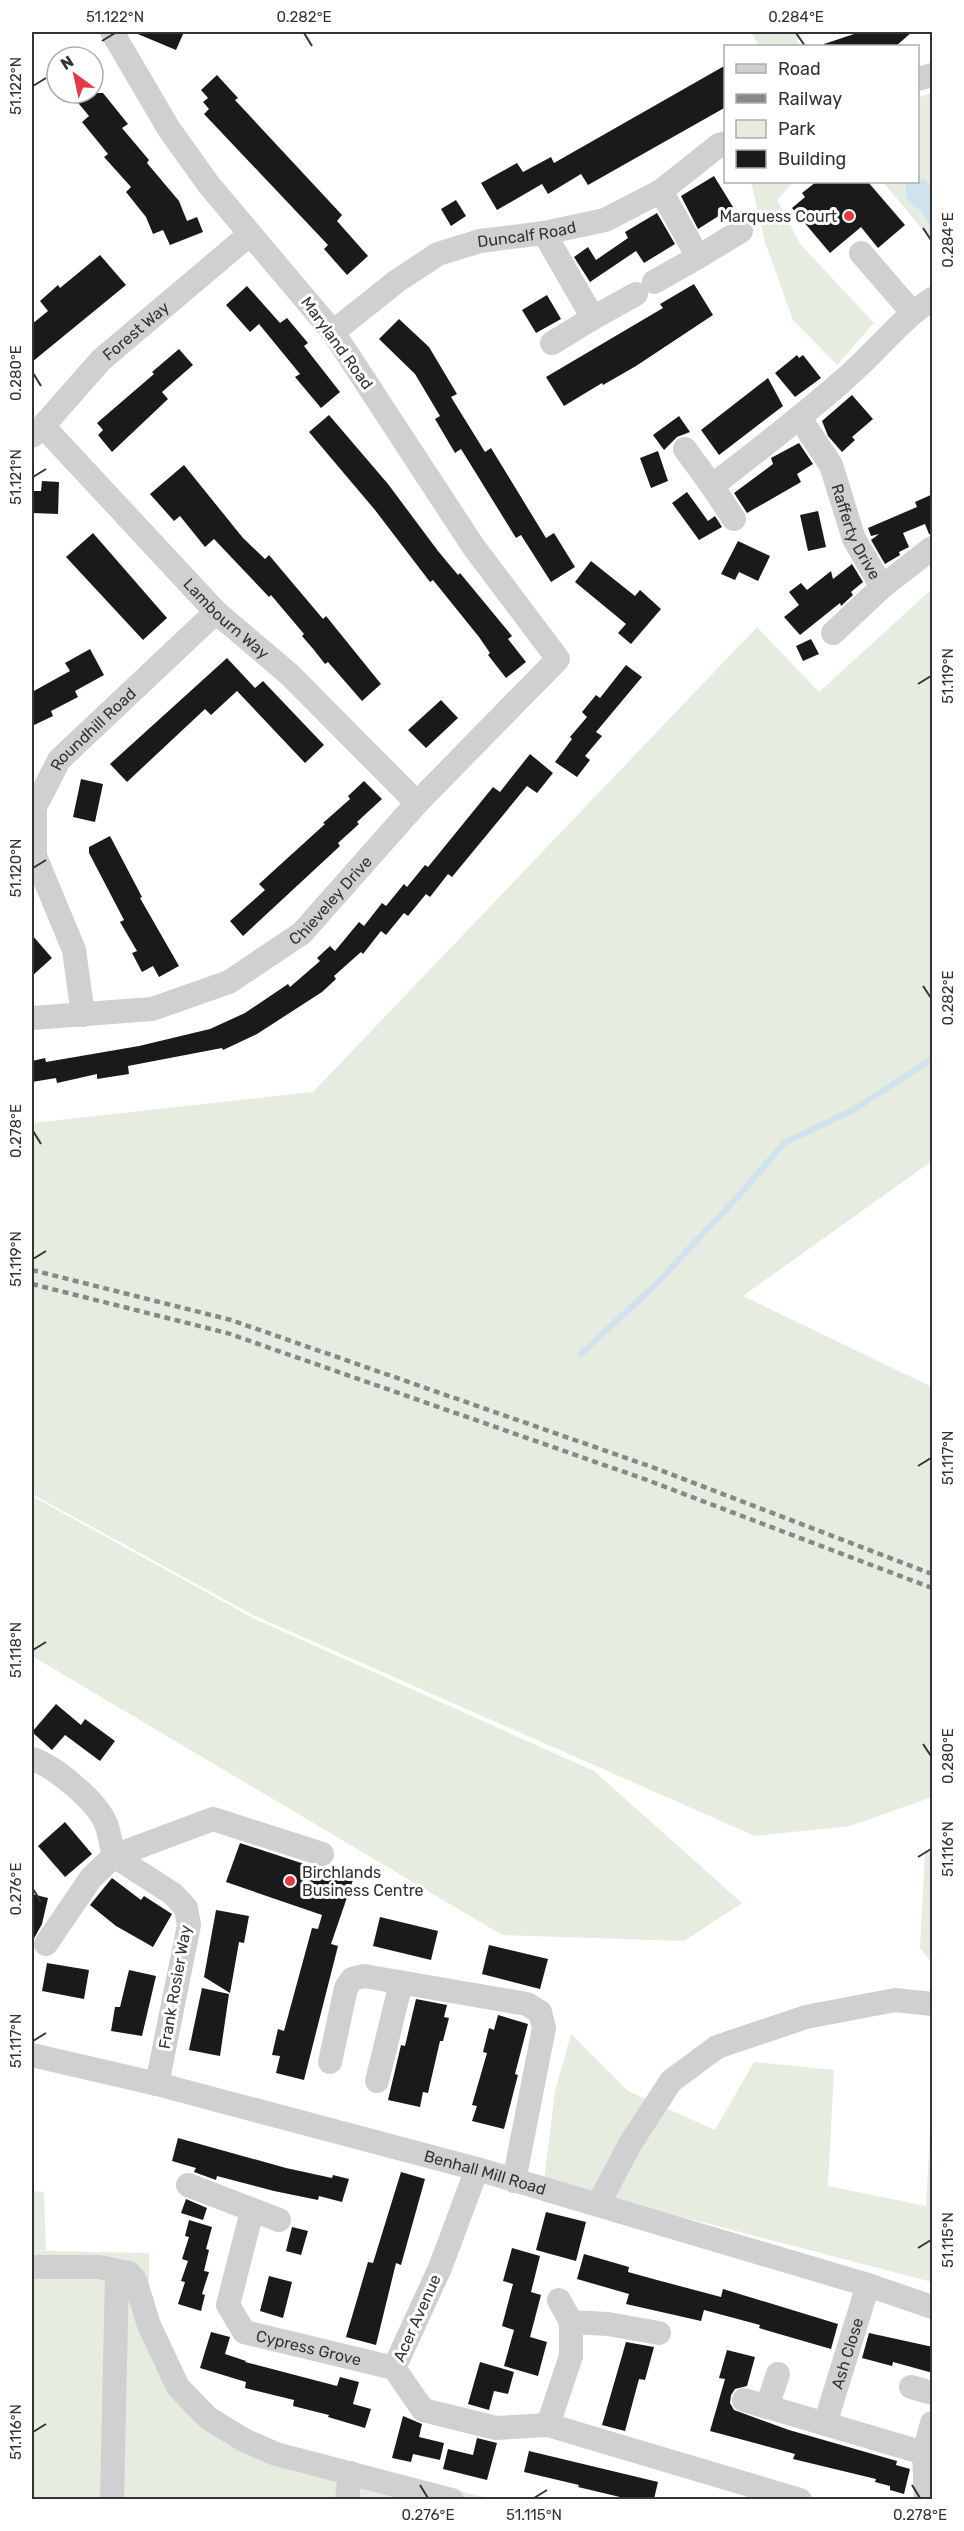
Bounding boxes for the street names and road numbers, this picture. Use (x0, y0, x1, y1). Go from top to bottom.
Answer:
street label: Duncalf Road (476, 217, 578, 251)
street label: Maryland Road (297, 293, 377, 393)
street label: Forest Way (98, 297, 173, 364)
street label: Rafferty Drive (828, 481, 885, 583)
street label: Lambourn Way (180, 574, 273, 663)
street label: Roundhill Road (46, 683, 140, 773)
street label: Chieveley Drive (285, 852, 375, 949)
street label: Frank Rosier Way (155, 1923, 195, 2050)
street label: Benhall Mill Road (422, 2146, 548, 2198)
street label: Acer Avenue (389, 2271, 445, 2365)
street label: Ash Close (827, 2315, 867, 2391)
street label: Cypress Grove (254, 2326, 363, 2369)

